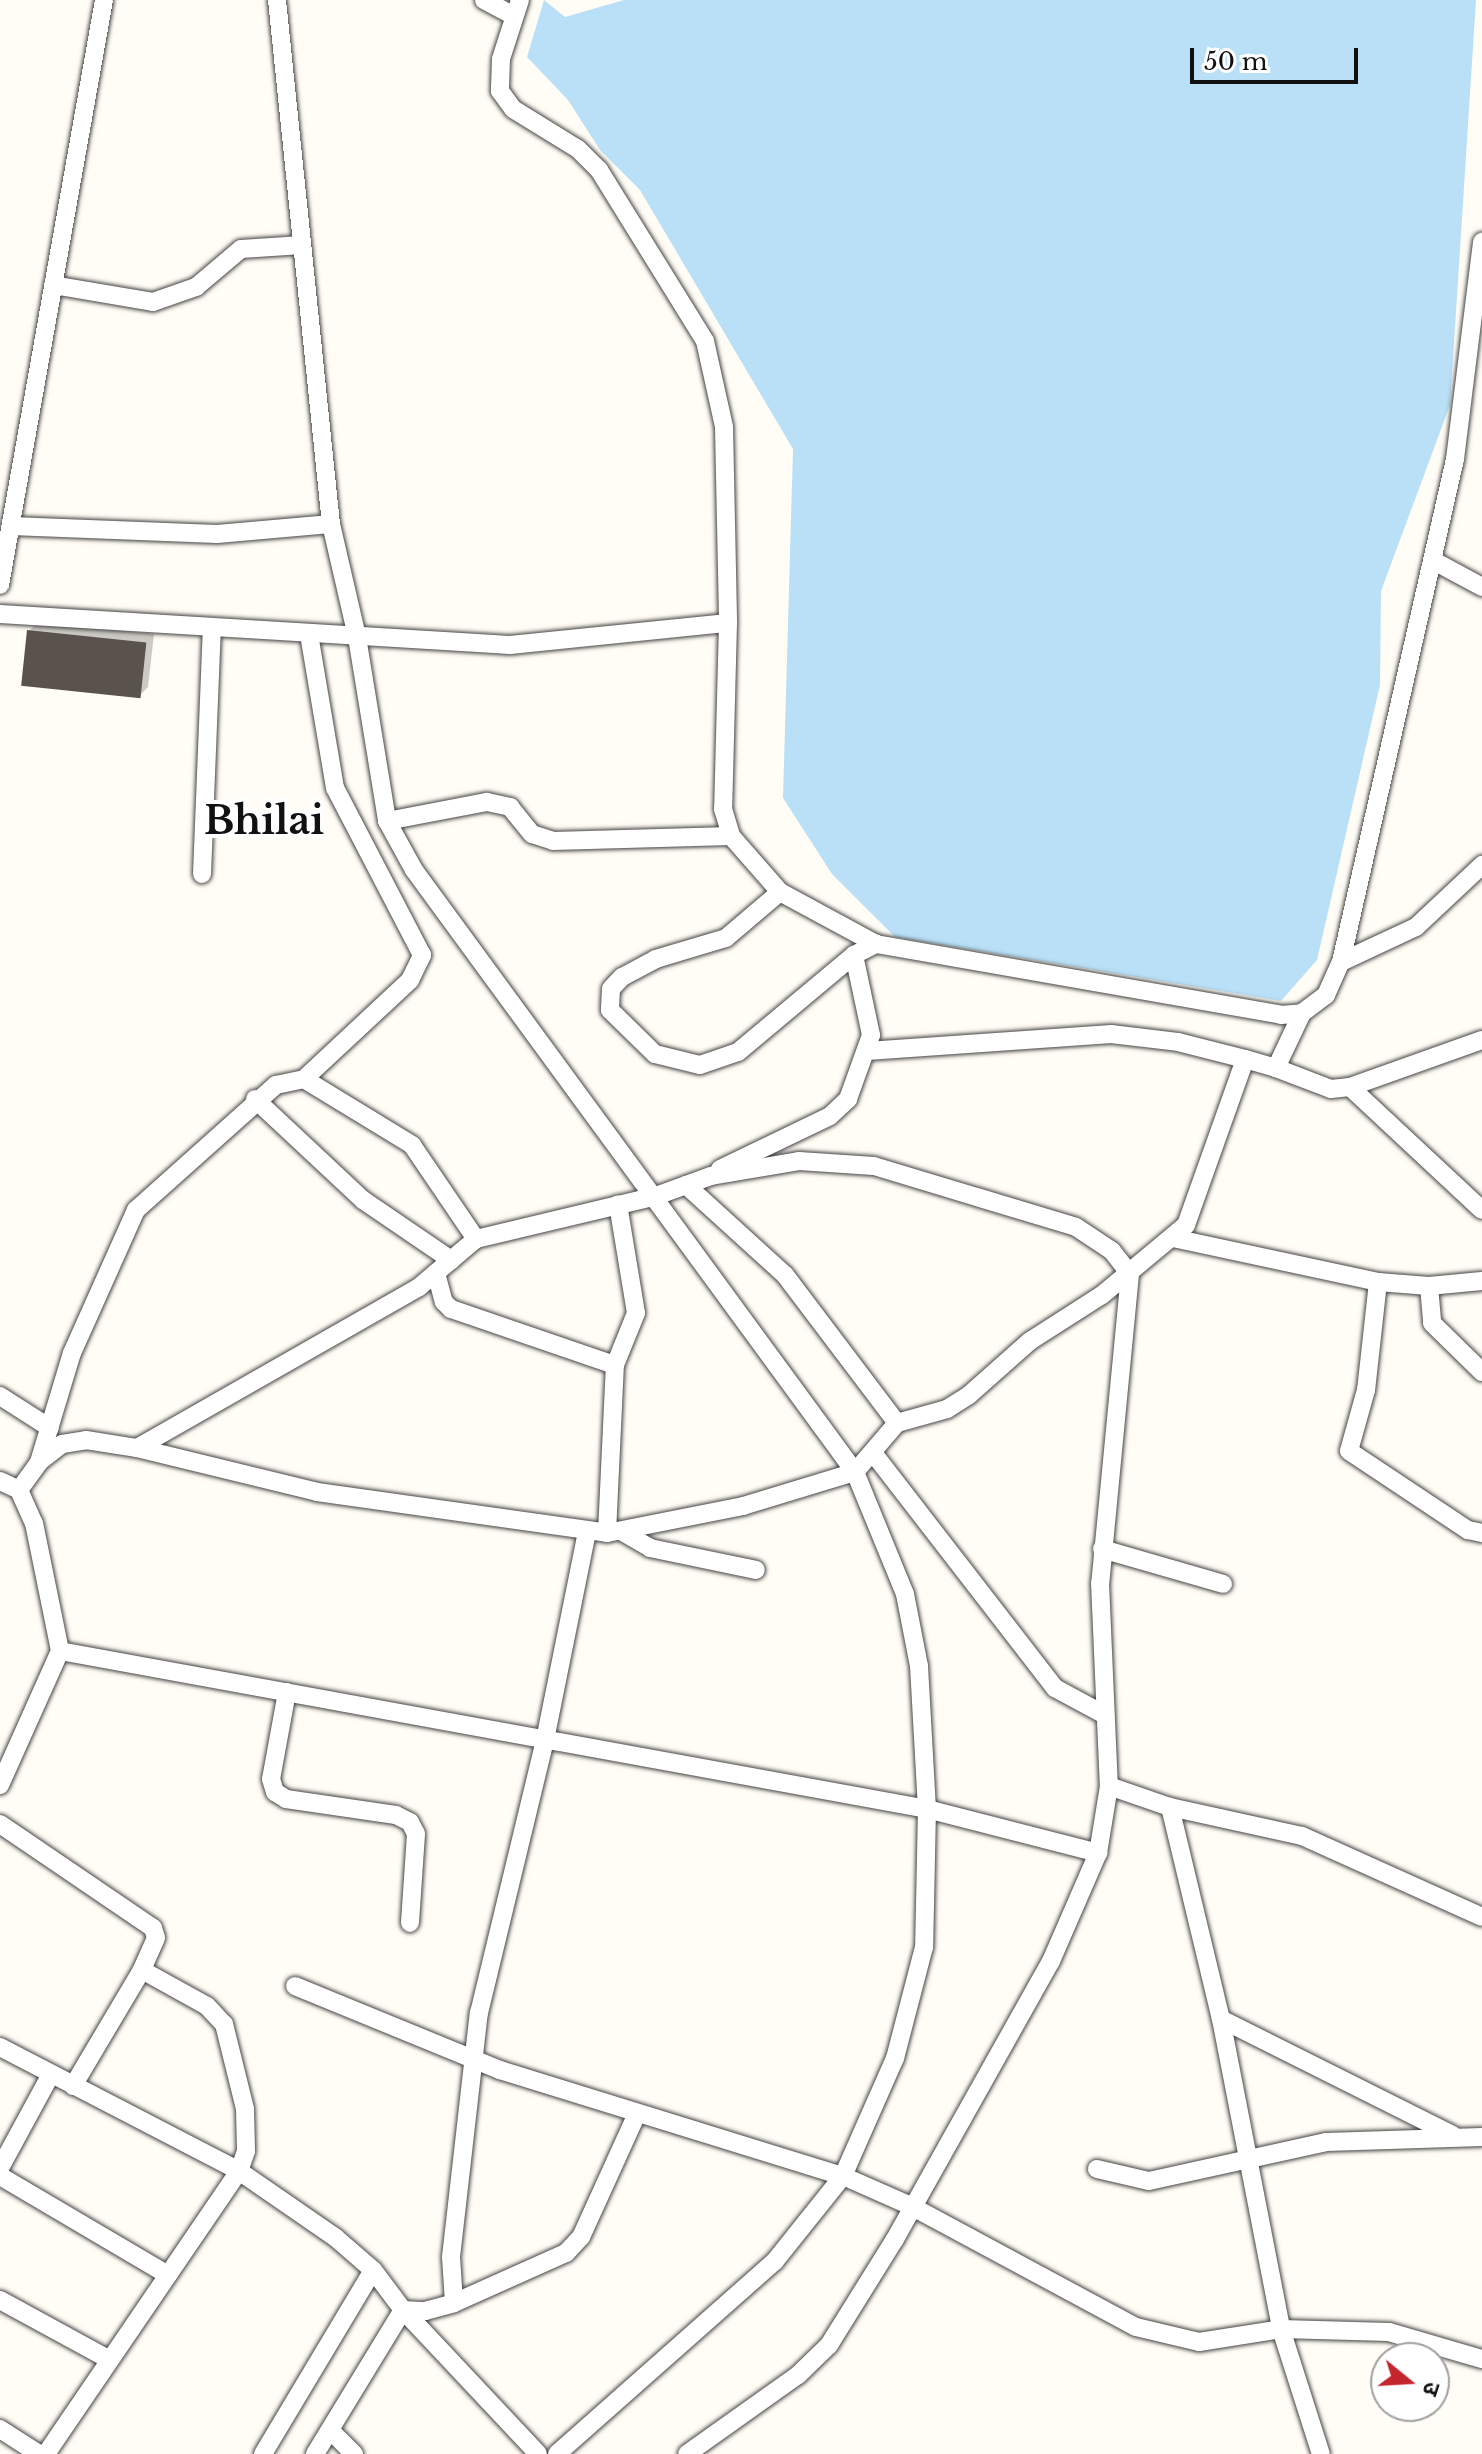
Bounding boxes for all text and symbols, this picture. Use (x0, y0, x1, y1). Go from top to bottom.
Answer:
scale bar (1194, 32, 1362, 82)
text: 50 m (1204, 47, 1267, 76)
district label: Bhilai (204, 798, 324, 844)
north arrow (1370, 2342, 1450, 2422)
text: उ (1417, 2379, 1446, 2399)

